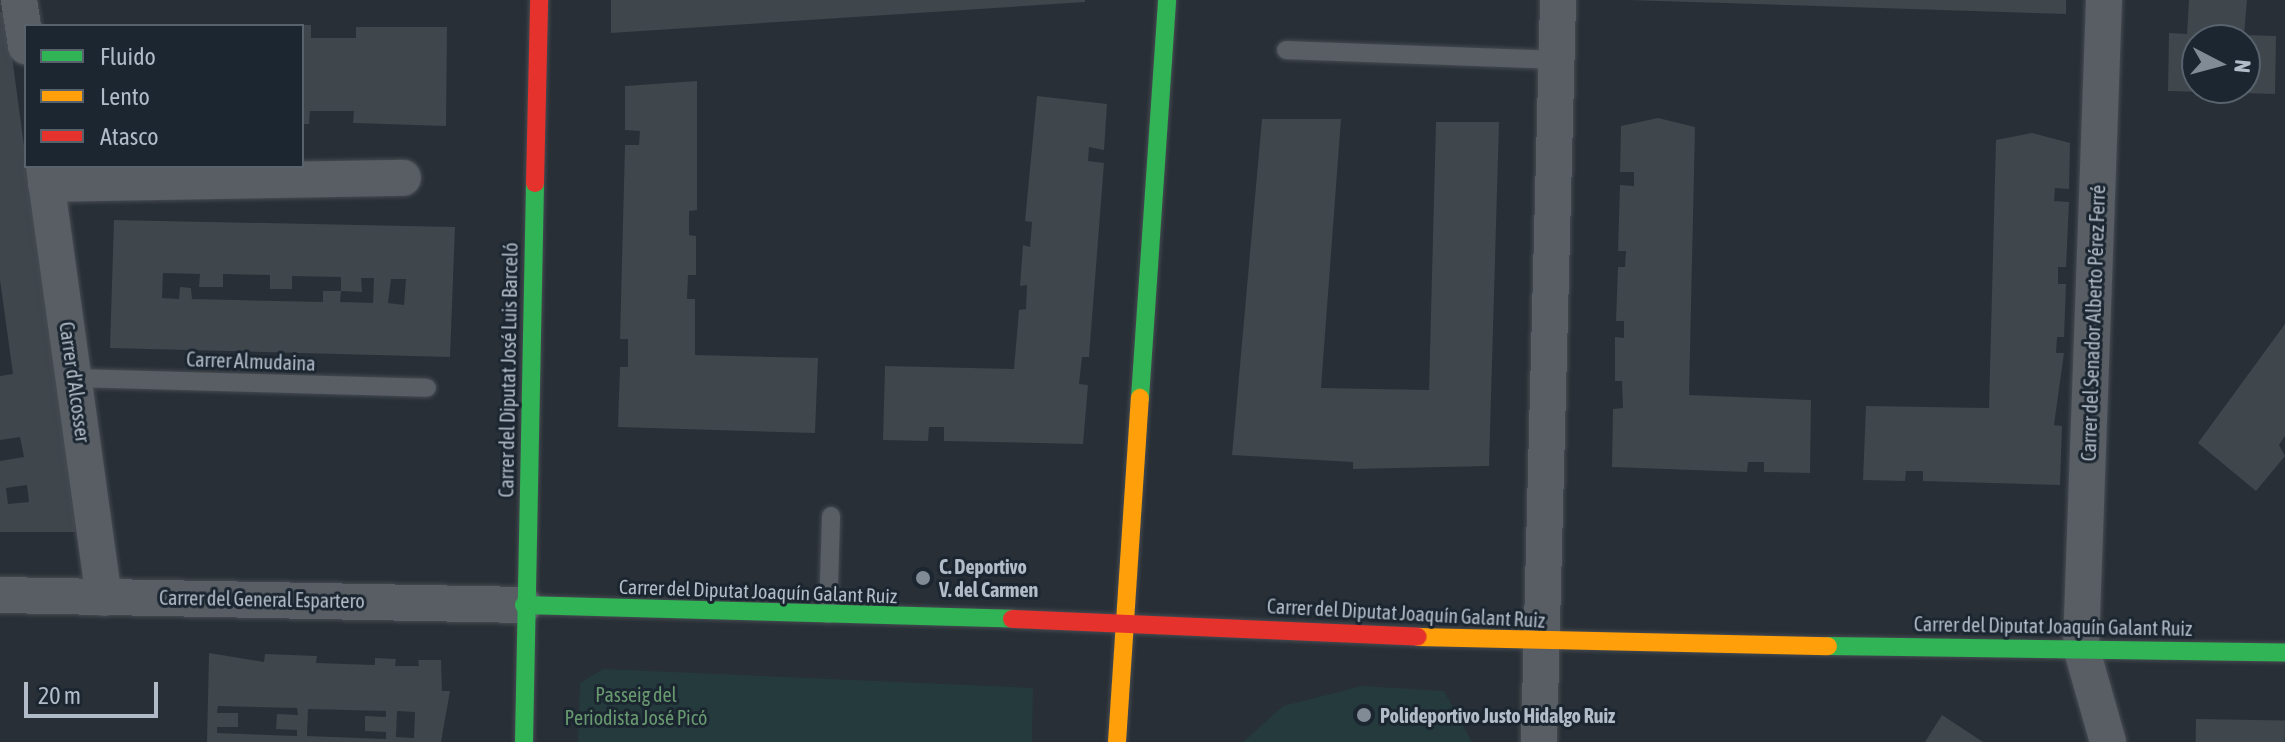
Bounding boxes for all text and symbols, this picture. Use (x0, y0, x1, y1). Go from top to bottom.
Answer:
legend (24, 24, 304, 168)
north arrow (2181, 24, 2261, 104)
text: Fluido (100, 43, 156, 70)
text: N (2229, 58, 2256, 74)
text: Lento (100, 83, 150, 110)
text: Atasco (100, 123, 158, 150)
street label: Carrer del Senador Alberto Pérez Ferré (2076, 184, 2110, 462)
street label: Carrer del Diputat José Luis Barceló (494, 242, 522, 498)
street label: Carrer d'Alcosser (55, 320, 95, 444)
street label: Carrer Almudaina (186, 347, 316, 375)
place label: C. Deportivo V. del Carmen (939, 554, 1038, 601)
marker: C. Deportivo V. del Carmen (914, 569, 932, 587)
street label: Carrer del Diputat Joaquín Galant Ruiz (618, 574, 898, 608)
street label: Carrer del General Espartero (159, 585, 365, 613)
street label: Carrer del Diputat Joaquín Galant Ruiz (1266, 594, 1546, 632)
street label: Carrer del Diputat Joaquín Galant Ruiz (1914, 612, 2192, 640)
scale bar (28, 666, 162, 716)
text: 20 m (38, 682, 81, 709)
park label: Passeig del Periodista José Picó (565, 683, 707, 730)
place label: Polideportivo Justo Hidalgo Ruiz (1380, 703, 1615, 727)
marker: Polideportivo Justo Hidalgo Ruiz (1355, 706, 1373, 724)

